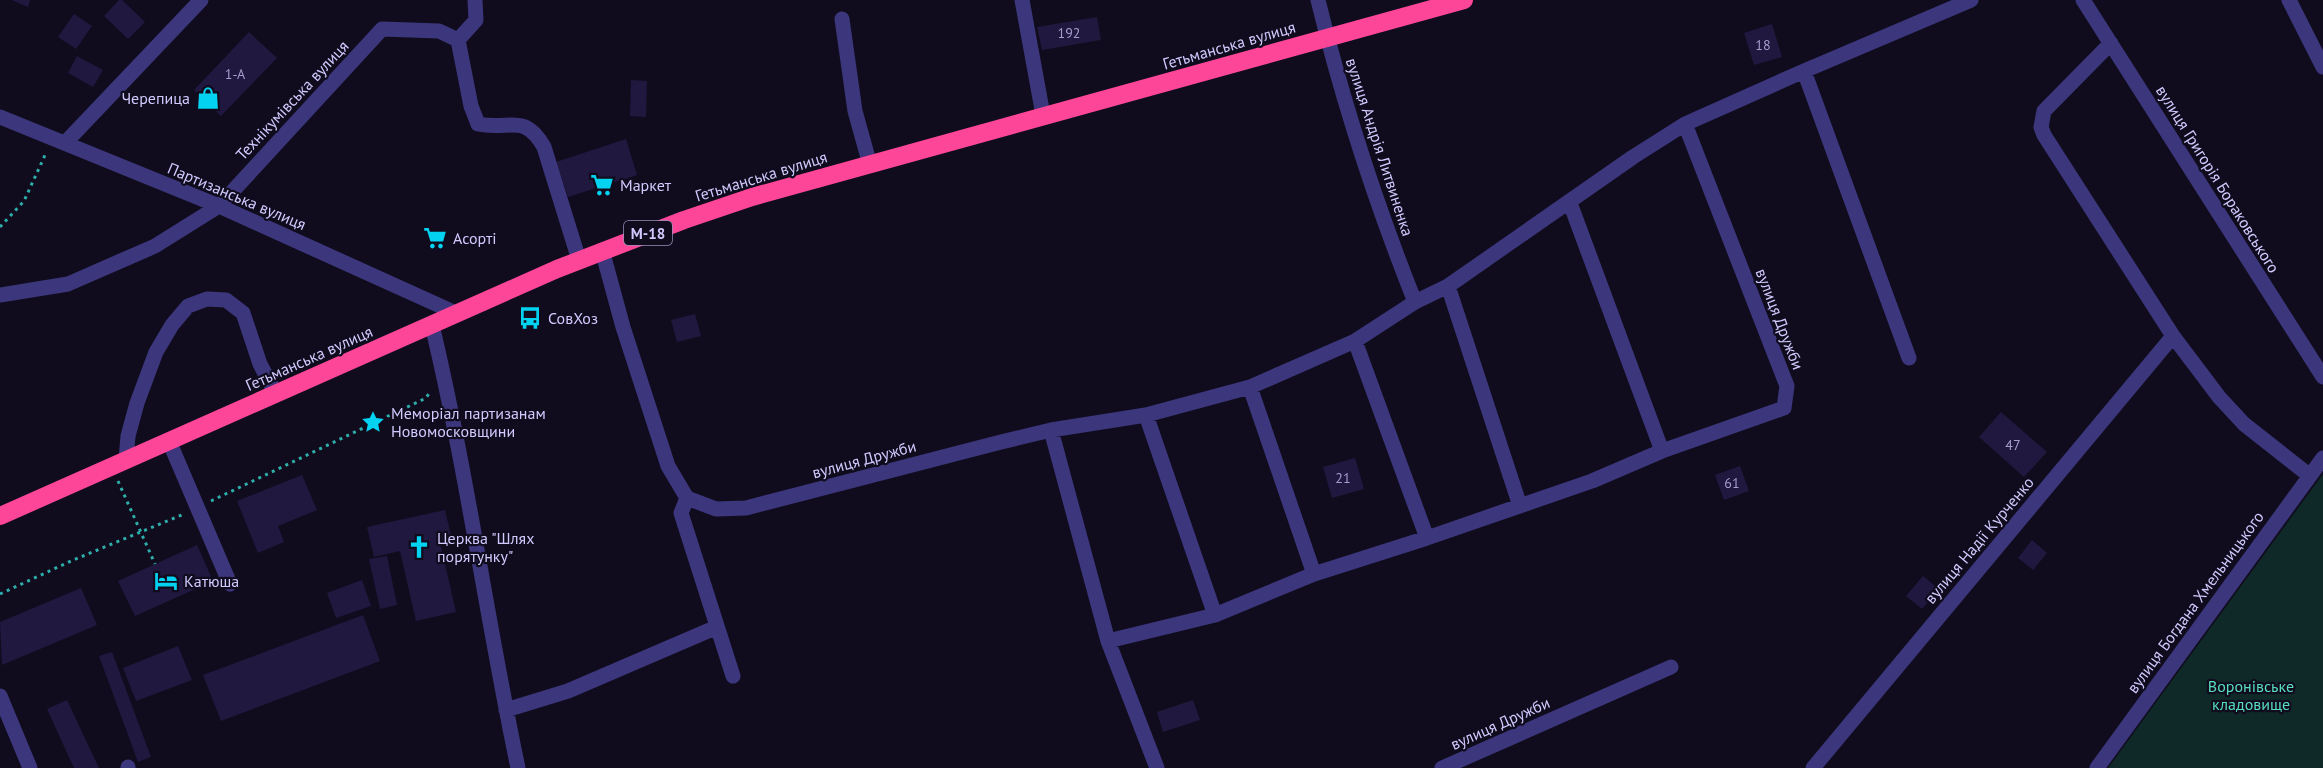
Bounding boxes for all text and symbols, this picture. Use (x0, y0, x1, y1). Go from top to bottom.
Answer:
street label: Гетьманська вулиця (1160, 17, 1298, 73)
house number: 192 (1058, 24, 1080, 42)
street label: Технікумівська вулиця (231, 36, 353, 164)
house number: 18 (1755, 36, 1771, 54)
street label: вулиця Андрія Литвиненка (1342, 55, 1418, 239)
house number: 1-А (225, 65, 246, 83)
street label: вулиця Григорія Бораковського (2152, 82, 2284, 276)
shop icon: Черепица (195, 85, 221, 111)
place label: Черепица (121, 88, 190, 108)
street label: Гетьманська вулиця (693, 146, 829, 206)
street label: Партизанська вулиця (165, 158, 309, 234)
supermarket icon: Маркет (589, 172, 615, 198)
place label: Маркет (620, 175, 672, 195)
road number: М-18 (624, 221, 672, 245)
supermarket icon: Асорті (422, 225, 448, 251)
place label: Асорті (453, 228, 497, 248)
street label: вулиця Дружби (1752, 266, 1808, 372)
bus stop icon: СовХоз (517, 305, 543, 331)
place label: СовХоз (548, 308, 598, 328)
street label: Гетьманська вулиця (242, 321, 376, 395)
place label: Меморіал партизанам Новомосковщини (391, 403, 546, 441)
place icon: Меморіал партизанам Новомосковщини (360, 409, 386, 435)
street label: вулиця Дружби (810, 436, 918, 482)
house number: 47 (2005, 436, 2021, 454)
house number: 21 (1335, 469, 1351, 487)
street label: вулиця Надії Курченко (1920, 472, 2038, 608)
house number: 61 (1724, 474, 1740, 492)
street label: вулиця Богдана Хмельницького (2122, 507, 2268, 697)
place label: Церква "Шлях порятунку" (437, 528, 534, 566)
church icon: Церква "Шлях порятунку" (406, 534, 432, 560)
hotel icon: Катюша (153, 568, 179, 594)
place label: Катюша (184, 571, 239, 591)
park label: Воронівське кладовище (2208, 676, 2294, 714)
street label: вулиця Дружби (1447, 692, 1553, 754)

